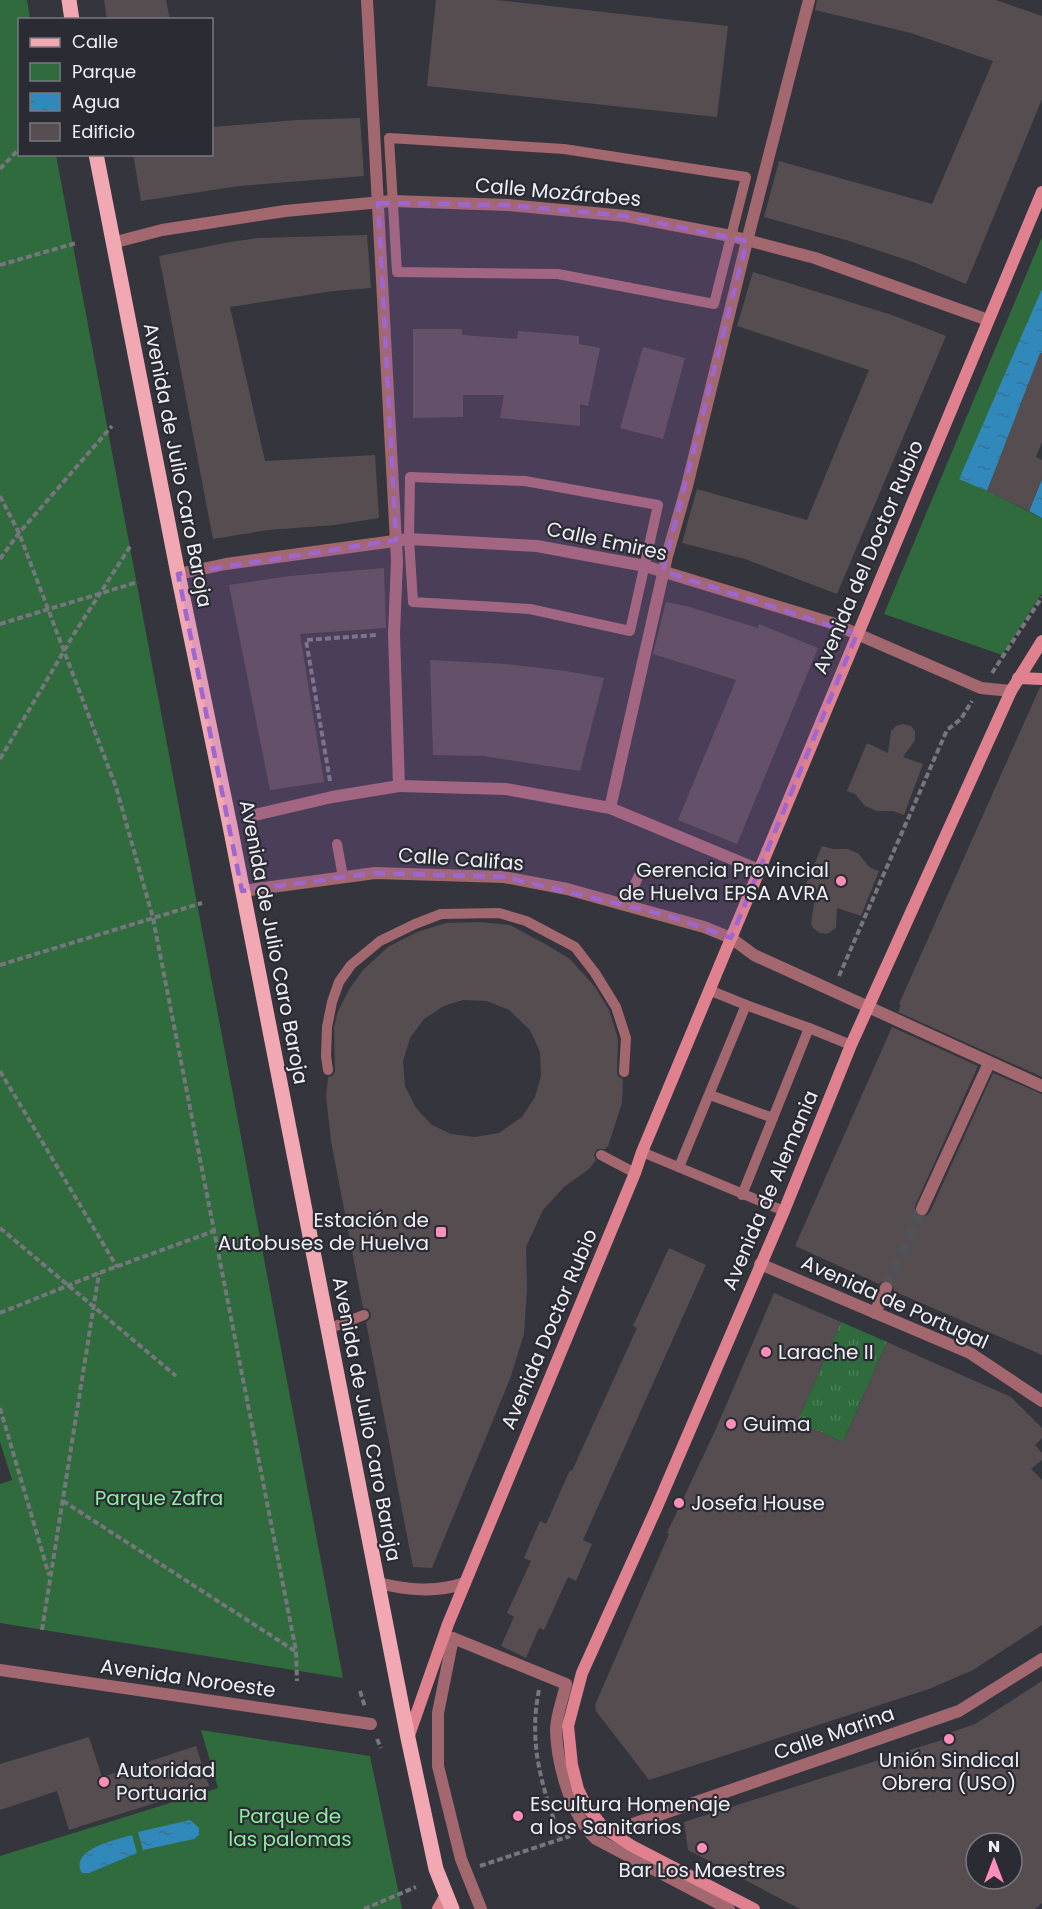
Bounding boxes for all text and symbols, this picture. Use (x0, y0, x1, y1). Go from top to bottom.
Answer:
legend (18, 18, 213, 156)
text: Calle (72, 29, 118, 54)
text: Parque (72, 59, 136, 84)
text: Agua (72, 89, 120, 114)
text: Edificio (72, 119, 135, 144)
street label: Calle Mozárabes (474, 171, 642, 213)
street label: Avenida de Julio Caro Baroja (137, 321, 219, 609)
street label: Avenida del Doctor Rubio (806, 436, 930, 678)
street label: Calle Emires (544, 515, 670, 567)
street label: Avenida de Julio Caro Baroja (233, 798, 315, 1086)
street label: Calle Califas (397, 841, 525, 877)
place label: Gerencia Provincial de Huelva EPSA AVRA (619, 856, 829, 907)
marker: Gerencia Provincial de Huelva EPSA AVRA (834, 874, 848, 888)
street label: Avenida de Alemania (715, 1086, 825, 1294)
place label: Estación de Autobuses de Huelva (218, 1206, 429, 1257)
street label: Avenida Doctor Rubio (494, 1224, 604, 1434)
marker: Estación de Autobuses de Huelva (434, 1225, 448, 1239)
street label: Avenida de Portugal (797, 1248, 993, 1356)
street label: Avenida de Julio Caro Baroja (326, 1275, 408, 1563)
place label: Larache II (778, 1338, 874, 1366)
marker: Larache II (759, 1345, 773, 1359)
place label: Guima (743, 1410, 810, 1438)
marker: Guima (724, 1417, 738, 1431)
park label: Parque Zafra (95, 1484, 223, 1512)
place label: Josefa House (691, 1489, 825, 1517)
marker: Josefa House (672, 1496, 686, 1510)
street label: Avenida Noroeste (98, 1652, 278, 1704)
street label: Calle Marina (770, 1699, 898, 1767)
marker: Unión Sindical Obrera (USO) (942, 1732, 956, 1746)
place label: Unión Sindical Obrera (USO) (879, 1746, 1019, 1797)
place label: Autoridad Portuaria (116, 1756, 215, 1807)
marker: Autoridad Portuaria (97, 1775, 111, 1789)
place label: Escultura Homenaje a los Sanitarios (530, 1790, 730, 1841)
park label: Parque de las palomas (228, 1802, 352, 1853)
marker: Escultura Homenaje a los Sanitarios (511, 1809, 525, 1823)
north arrow (964, 1831, 1024, 1891)
text: N (988, 1835, 1000, 1858)
marker: Bar Los Maestres (695, 1841, 709, 1855)
place label: Bar Los Maestres (619, 1856, 785, 1884)

